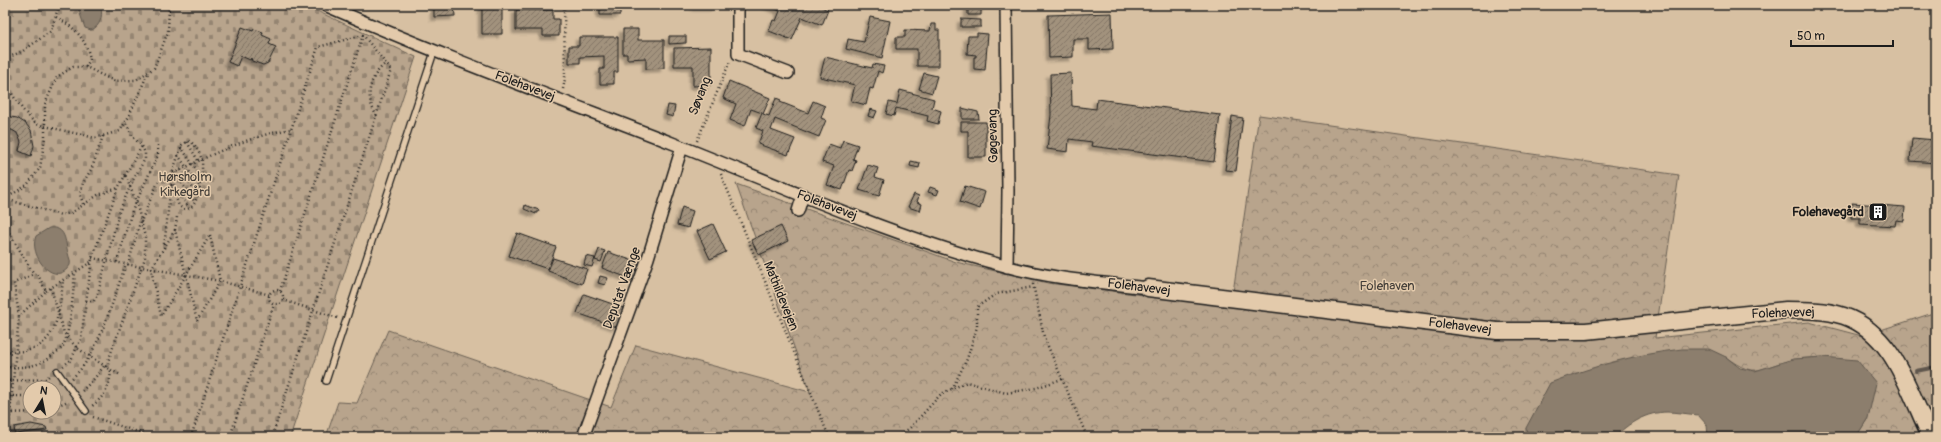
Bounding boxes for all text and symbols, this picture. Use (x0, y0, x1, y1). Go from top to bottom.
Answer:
scale bar (1791, 22, 1893, 48)
text: 50 m (1797, 29, 1825, 44)
street label: Folehavevej (493, 67, 557, 105)
street label: Søvang (685, 74, 715, 118)
street label: Gøgevang (985, 108, 1001, 163)
park label: Hørsholm Kirkegård (158, 169, 212, 200)
street label: Folehavevej (795, 186, 859, 224)
building icon: Folehavegård (1867, 201, 1889, 223)
place label: Folehavegård (1792, 204, 1864, 220)
street label: Deputat Vænge (600, 244, 644, 331)
street label: Mathildevejen (760, 259, 802, 333)
street label: Folehavevej (1107, 275, 1171, 299)
park label: Folehaven (1359, 278, 1415, 294)
street label: Folehavevej (1751, 304, 1815, 322)
street label: Folehavevej (1428, 314, 1492, 338)
north arrow (22, 380, 62, 420)
text: N (39, 384, 49, 398)

